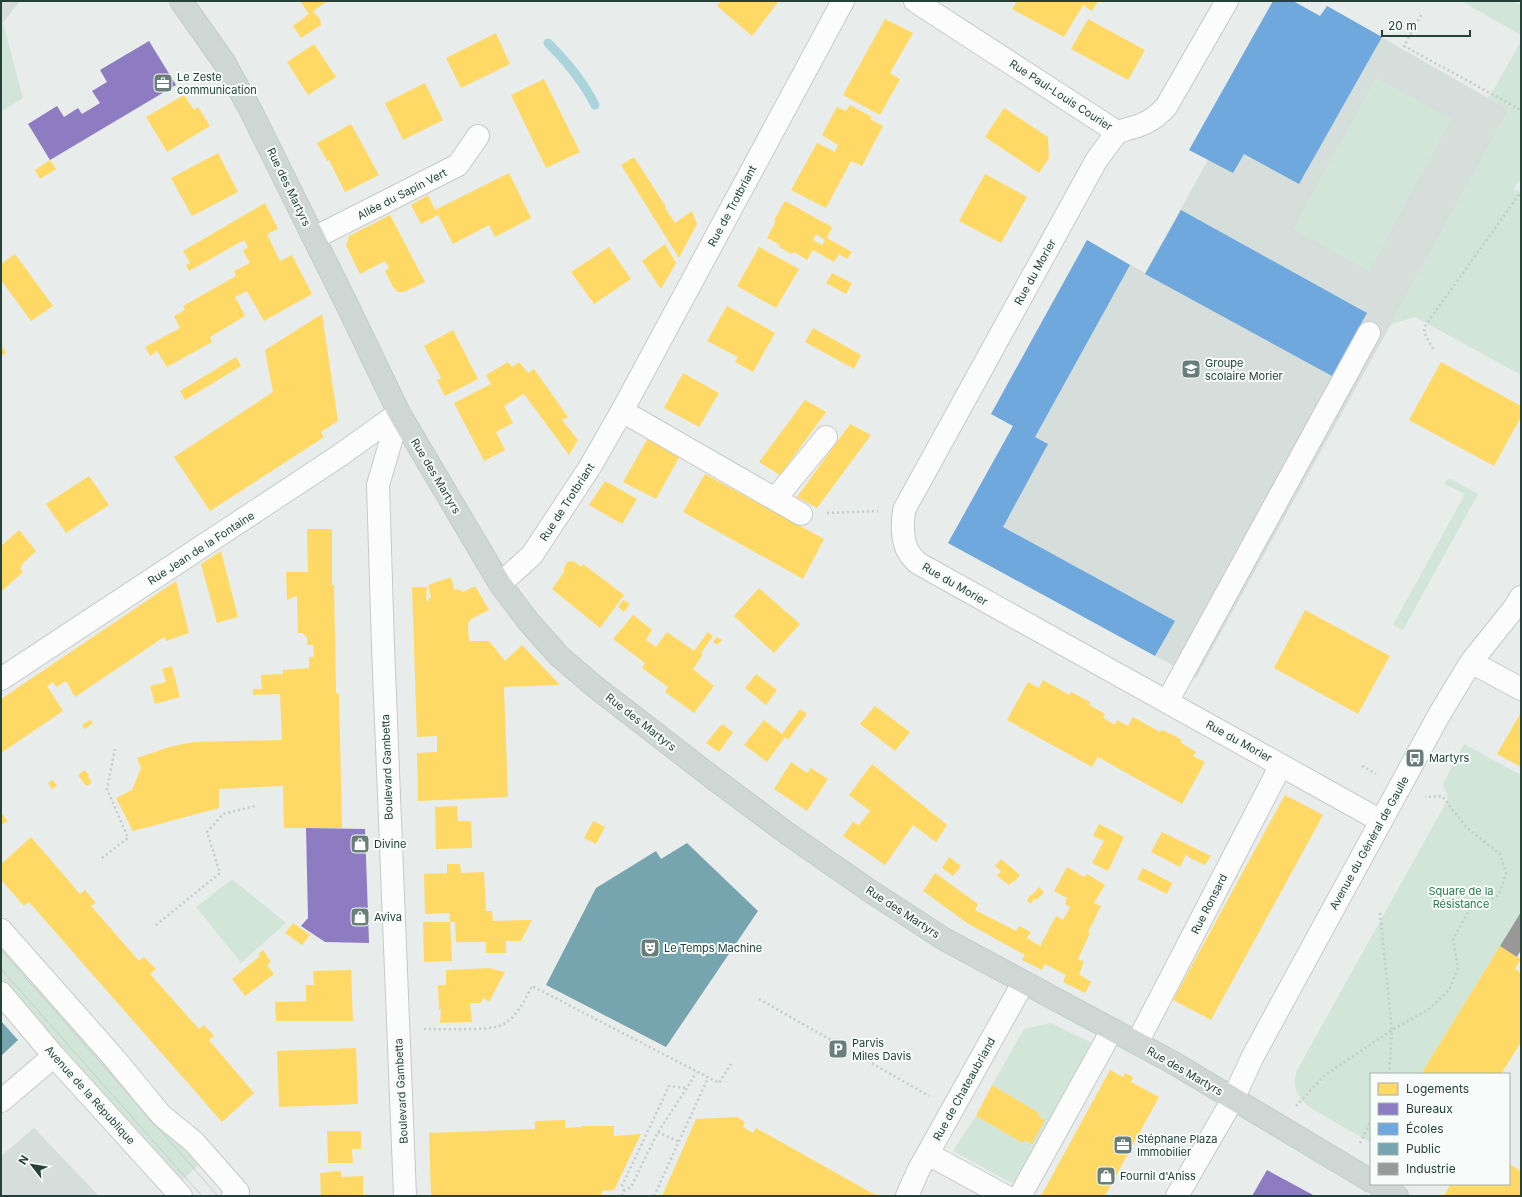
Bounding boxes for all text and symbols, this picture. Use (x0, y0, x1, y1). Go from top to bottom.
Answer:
scale bar (1382, 12, 1470, 38)
text: 20 m (1388, 18, 1417, 33)
street label: Rue Paul-Louis Courier (1007, 56, 1115, 134)
place label: Le Zeste communication (177, 70, 257, 97)
office icon: Le Zeste communication (152, 72, 174, 94)
street label: Rue des Martyrs (264, 146, 314, 229)
street label: Rue de Trotbriant (705, 163, 759, 249)
street label: Allée du Sapin Vert (355, 165, 450, 223)
street label: Rue du Morier (1011, 236, 1059, 308)
place label: Groupe scolaire Morier (1205, 356, 1283, 383)
school or university icon: Groupe scolaire Morier (1180, 358, 1202, 380)
street label: Rue des Martyrs (408, 436, 464, 516)
street label: Rue de Trotbriant (537, 460, 598, 544)
street label: Rue Jean de la Fontaine (145, 508, 257, 588)
street label: Rue du Morier (920, 560, 990, 608)
street label: Rue des Martyrs (603, 690, 679, 754)
street label: Boulevard Gambetta (378, 714, 396, 820)
street label: Rue du Morier (1203, 717, 1275, 765)
bus stop icon: Martyrs (1404, 747, 1426, 769)
place label: Martyrs (1429, 751, 1470, 765)
street label: Avenue du Général de Gaulle (1326, 774, 1412, 912)
shop icon: Divine (349, 833, 371, 855)
place label: Divine (374, 837, 406, 851)
street label: Rue Ronsard (1188, 872, 1230, 936)
street label: Rue des Martyrs (863, 883, 943, 941)
park label: Square de la Résistance (1428, 884, 1494, 911)
shop icon: Aviva (349, 906, 371, 928)
place label: Aviva (374, 910, 402, 924)
theatre icon: Le Temps Machine (639, 937, 661, 959)
place label: Le Temps Machine (664, 941, 762, 955)
street label: Rue de Chateaubriand (930, 1035, 998, 1143)
place label: Parvis Miles Davis (852, 1036, 911, 1063)
street label: Boulevard Gambetta (391, 1038, 411, 1144)
parking icon: Parvis Miles Davis (827, 1038, 849, 1060)
street label: Avenue de la République (42, 1043, 138, 1147)
street label: Rue des Martyrs (1144, 1044, 1226, 1099)
legend (1370, 1073, 1510, 1185)
text: Logements (1406, 1081, 1469, 1096)
text: Bureaux (1406, 1101, 1453, 1116)
text: Écoles (1406, 1121, 1444, 1136)
place label: Stéphane Plaza Immobilier (1137, 1132, 1218, 1159)
office icon: Stéphane Plaza Immobilier (1112, 1134, 1134, 1156)
text: Public (1406, 1141, 1441, 1156)
north arrow (12, 1145, 52, 1185)
text: N (15, 1153, 32, 1167)
text: Industrie (1406, 1161, 1456, 1176)
shop icon: Fournil d'Aniss (1095, 1165, 1117, 1187)
place label: Fournil d'Aniss (1120, 1169, 1196, 1183)

